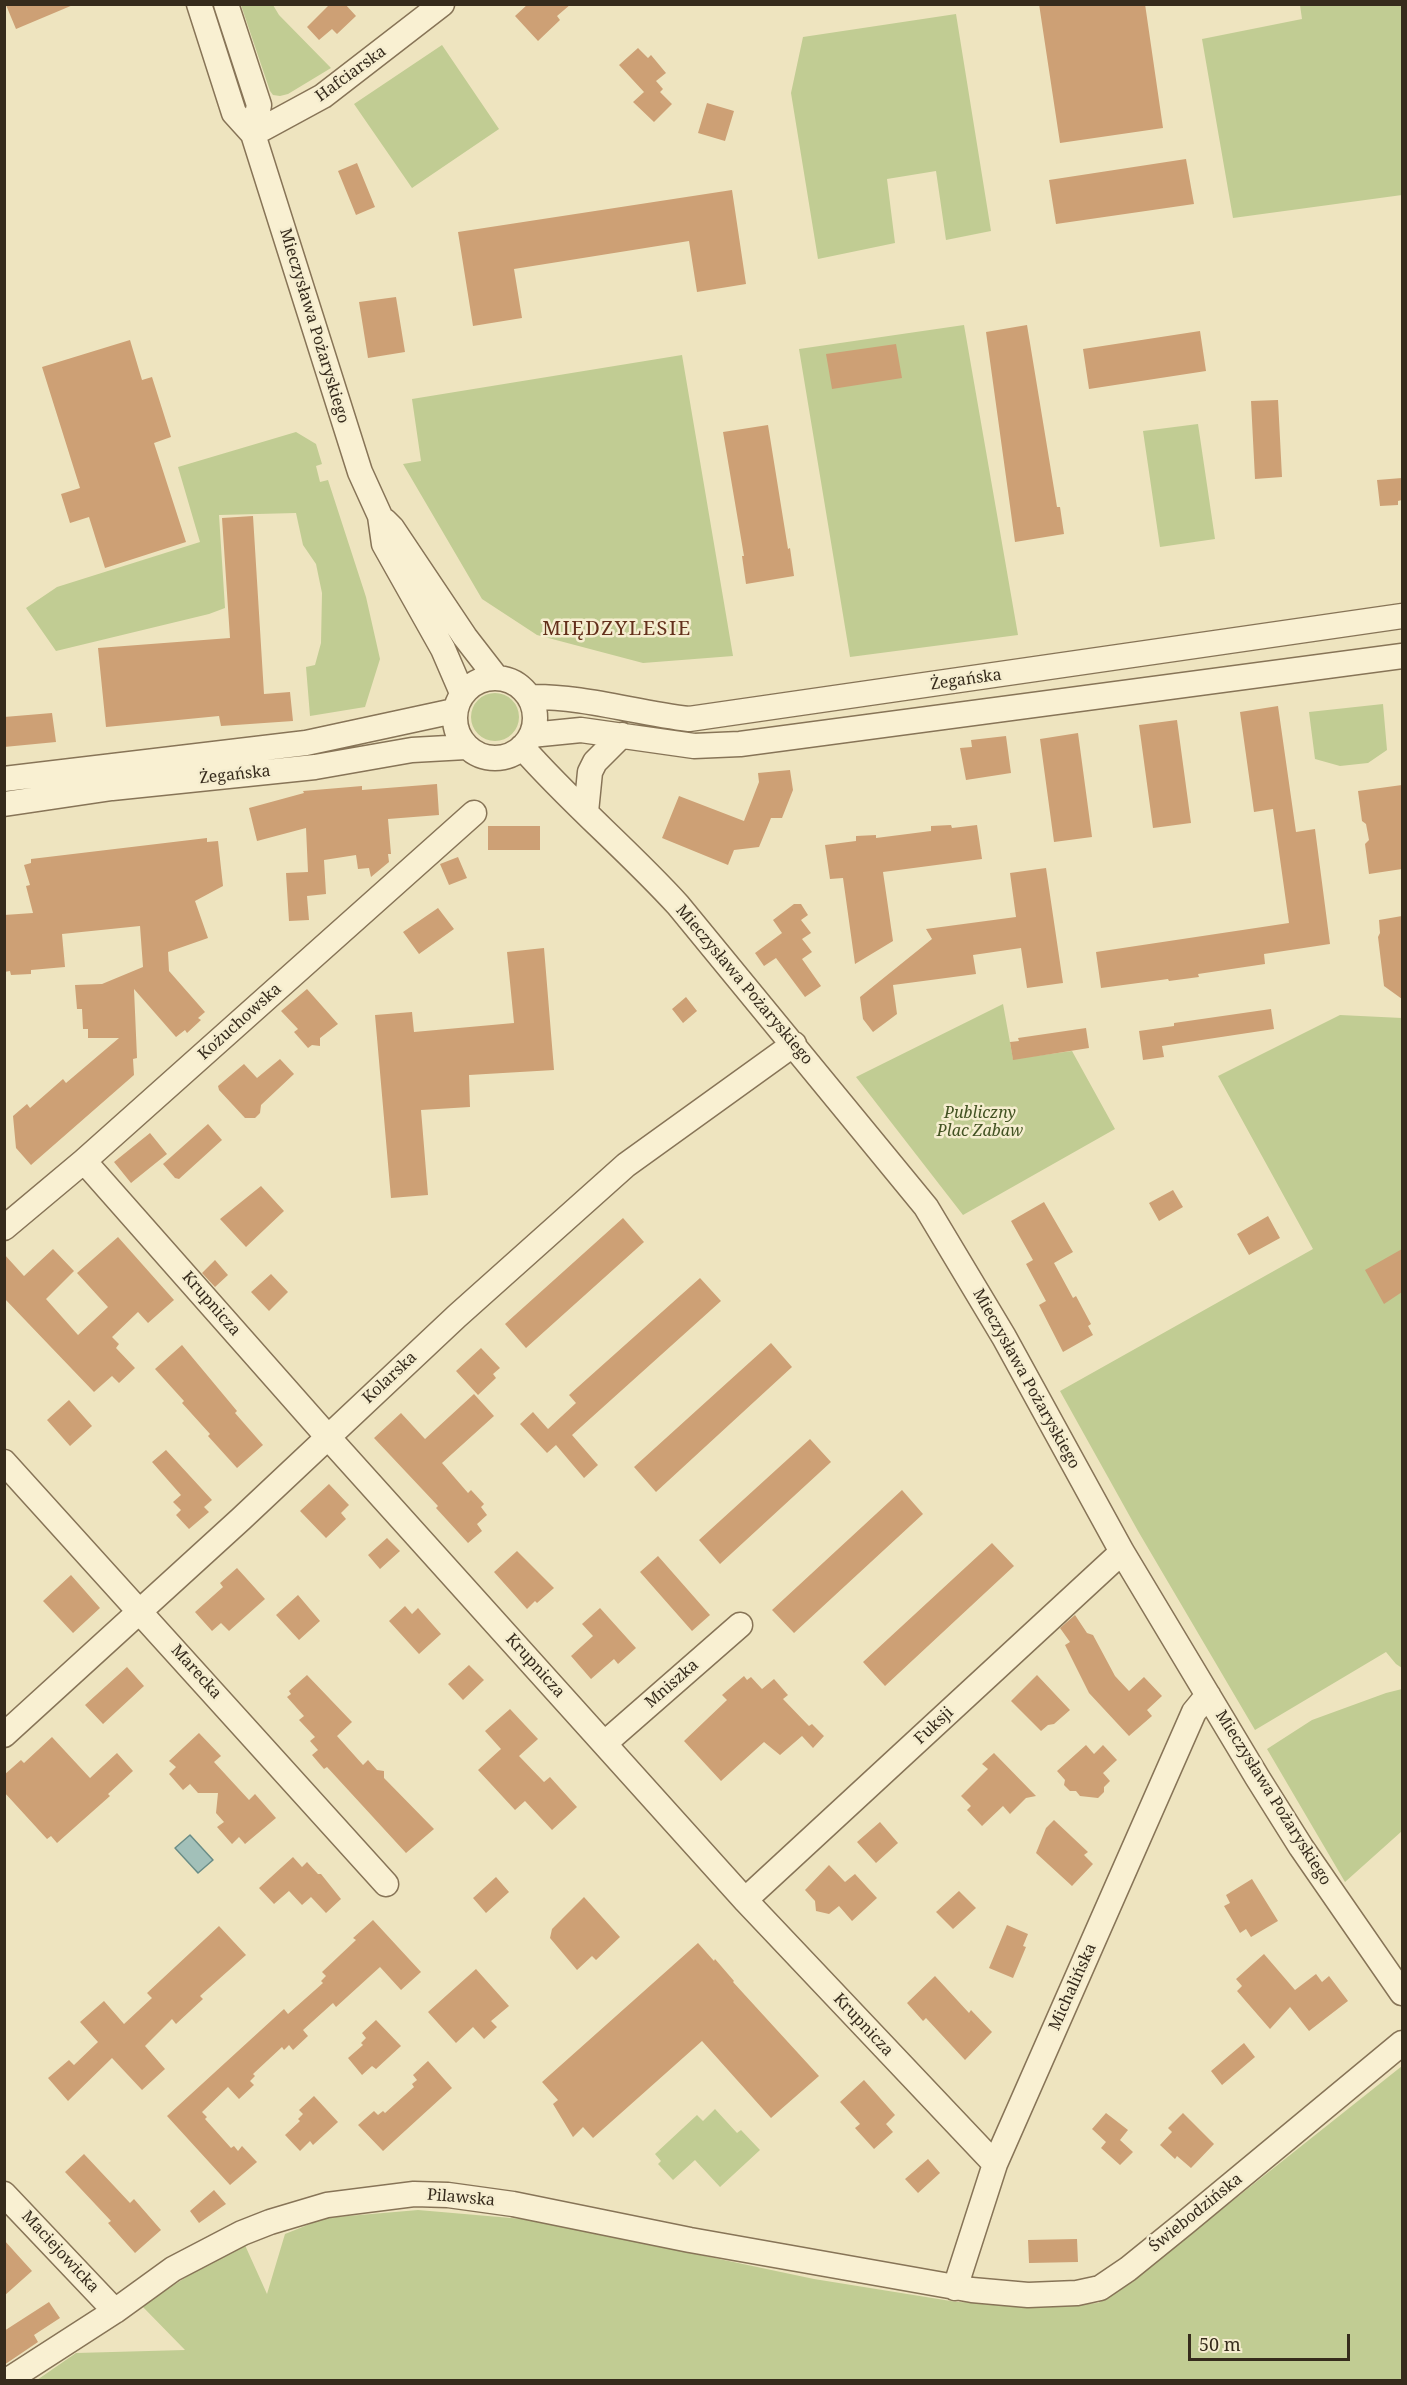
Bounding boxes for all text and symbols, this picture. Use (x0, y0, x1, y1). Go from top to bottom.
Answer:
street label: Hafciarska (312, 42, 390, 106)
street label: Mieczysława Pożaryskiego (275, 226, 353, 426)
district label: MIĘDZYLESIE (542, 617, 692, 641)
street label: Żegańska (929, 666, 1003, 694)
street label: Żegańska (198, 762, 272, 788)
street label: Mieczysława Pożaryskiego (671, 901, 817, 1069)
street label: Kożuchowska (195, 980, 285, 1064)
park label: Publiczny Plac Zabaw (937, 1103, 1023, 1141)
street label: Krupnicza (178, 1268, 244, 1340)
street label: Mieczysława Pożaryskiego (968, 1286, 1084, 1472)
street label: Kolarska (359, 1348, 421, 1408)
street label: Krupnicza (501, 1630, 569, 1702)
street label: Marecka (167, 1641, 225, 1703)
street label: Mniszka (641, 1656, 703, 1712)
street label: Fuksji (911, 1703, 957, 1749)
street label: Mieczysława Pożaryskiego (1211, 1707, 1335, 1889)
street label: Michalińska (1045, 1941, 1101, 2033)
street label: Krupnicza (829, 1989, 897, 2061)
street label: Świebodzińska (1146, 2170, 1246, 2256)
street label: Pilawska (426, 2185, 496, 2211)
street label: Maciejowicka (17, 2207, 103, 2297)
scale bar (1191, 2322, 1353, 2360)
text: 50 m (1199, 2332, 1241, 2356)

